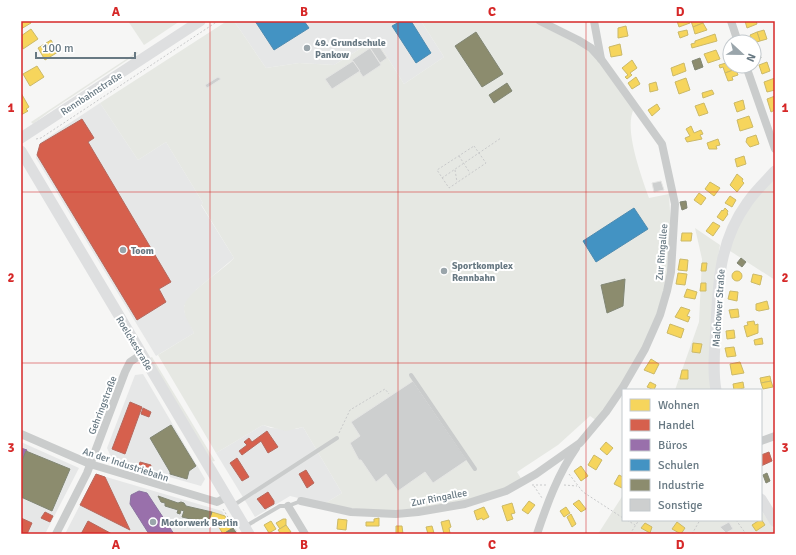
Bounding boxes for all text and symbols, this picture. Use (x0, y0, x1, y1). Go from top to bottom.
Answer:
text: A (112, 4, 121, 20)
text: B (300, 4, 308, 20)
text: C (488, 4, 496, 20)
text: D (676, 4, 685, 20)
scale bar (36, 34, 135, 60)
north arrow (722, 34, 762, 74)
place label: 49. Grundschule Pankow (315, 37, 386, 61)
text: 100 m (42, 41, 74, 56)
marker: 49. Grundschule Pankow (302, 43, 312, 53)
text: N (743, 52, 758, 64)
street label: Rennbahnstraße (59, 70, 125, 118)
text: 1 (7, 100, 15, 116)
text: 1 (781, 100, 789, 116)
street label: Zur Ringallee (654, 223, 670, 281)
marker: Toom (118, 245, 128, 255)
place label: Toom (131, 245, 154, 257)
place label: Sportkomplex Rennbahn (452, 260, 513, 284)
marker: Sportkomplex Rennbahn (439, 266, 449, 276)
street label: Malchower Straße (710, 269, 728, 348)
text: 2 (7, 270, 15, 286)
text: 2 (781, 270, 789, 286)
street label: Roelckestraße (113, 314, 155, 373)
street label: Gehringstraße (86, 374, 120, 436)
legend (622, 389, 762, 521)
text: Wohnen (658, 398, 700, 413)
text: Handel (658, 418, 695, 433)
text: Büros (658, 438, 688, 453)
text: 3 (7, 440, 15, 456)
text: 3 (781, 440, 789, 456)
street label: An der Industriebahn (81, 445, 170, 485)
text: Schulen (658, 458, 699, 473)
text: Industrie (658, 478, 704, 493)
street label: Zur Ringallee (410, 487, 468, 509)
text: Sonstige (658, 498, 703, 513)
marker: Motorwerk Berlin (148, 517, 158, 527)
place label: Motorwerk Berlin (161, 517, 239, 529)
text: A (112, 537, 121, 553)
text: B (300, 537, 308, 553)
text: C (488, 537, 496, 553)
text: D (676, 537, 685, 553)

